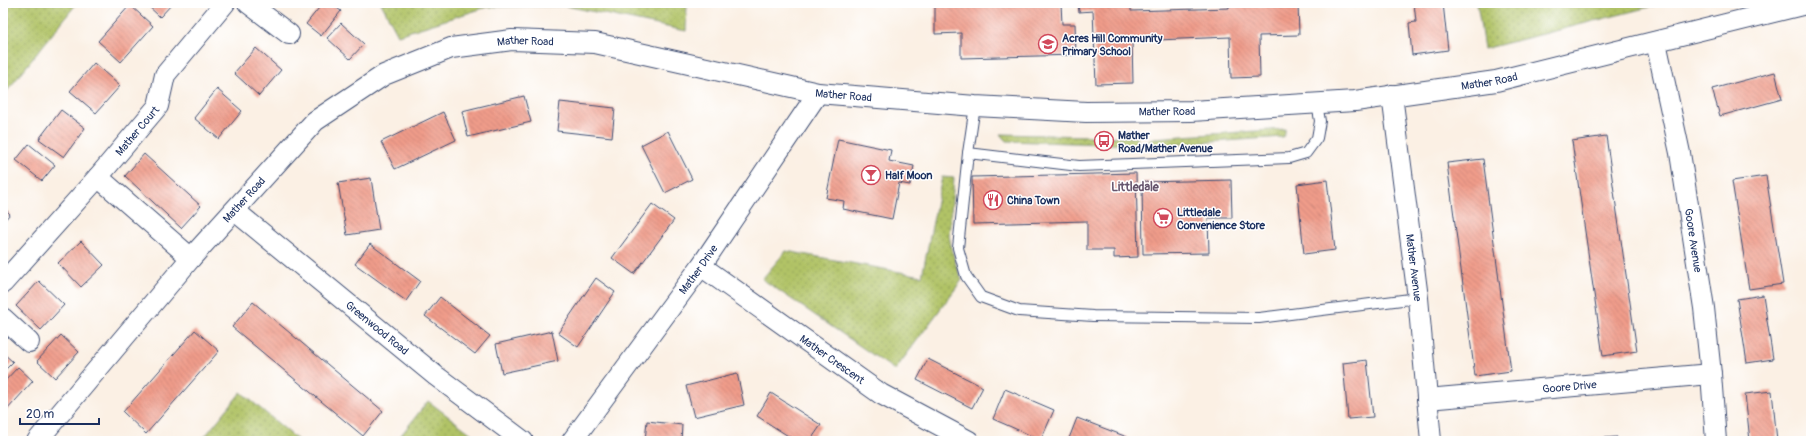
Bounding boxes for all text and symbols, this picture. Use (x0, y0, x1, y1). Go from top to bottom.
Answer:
place label: Acres Hill Community Primary School (1062, 32, 1163, 58)
street label: Mather Road (496, 33, 554, 48)
school or university icon: Acres Hill Community Primary School (1037, 33, 1059, 55)
street label: Mather Road (1460, 69, 1519, 92)
street label: Mather Road (815, 86, 873, 104)
street label: Mather Court (113, 103, 162, 158)
street label: Mather Road (1139, 104, 1196, 118)
place label: Mather Road/Mather Avenue (1118, 129, 1213, 155)
bus stop icon: Mather Road/Mather Avenue (1093, 130, 1115, 152)
bar icon: Half Moon (860, 164, 882, 186)
place label: Half Moon (885, 169, 932, 182)
street label: Mather Road (220, 174, 268, 225)
district label: Littledale (1111, 180, 1160, 195)
restaurant icon: China Town (982, 189, 1004, 211)
place label: China Town (1007, 194, 1060, 207)
place label: Littledale Convenience Store (1177, 206, 1265, 232)
supermarket icon: Littledale Convenience Store (1152, 207, 1174, 229)
street label: Goore Avenue (1682, 208, 1705, 274)
street label: Mather Avenue (1403, 233, 1425, 302)
street label: Mather Drive (676, 242, 720, 297)
street label: Greenwood Road (343, 298, 411, 357)
street label: Mather Crescent (797, 332, 868, 387)
street label: Goore Drive (1542, 378, 1598, 395)
scale bar (20, 400, 99, 426)
text: 20 m (26, 407, 55, 422)

